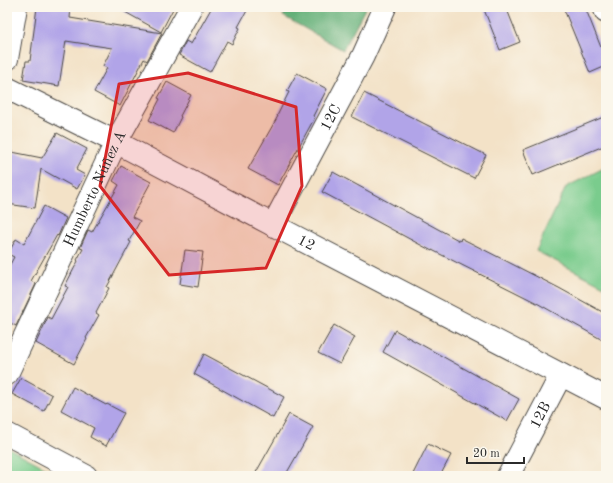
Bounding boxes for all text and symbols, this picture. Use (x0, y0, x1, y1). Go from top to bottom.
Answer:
street label: 12C (319, 102, 345, 134)
street label: Humberto Núñez A (62, 128, 130, 249)
street label: 12 (295, 233, 317, 254)
street label: 12B (528, 400, 554, 431)
scale bar (467, 439, 524, 465)
text: 20 m (473, 448, 500, 460)

